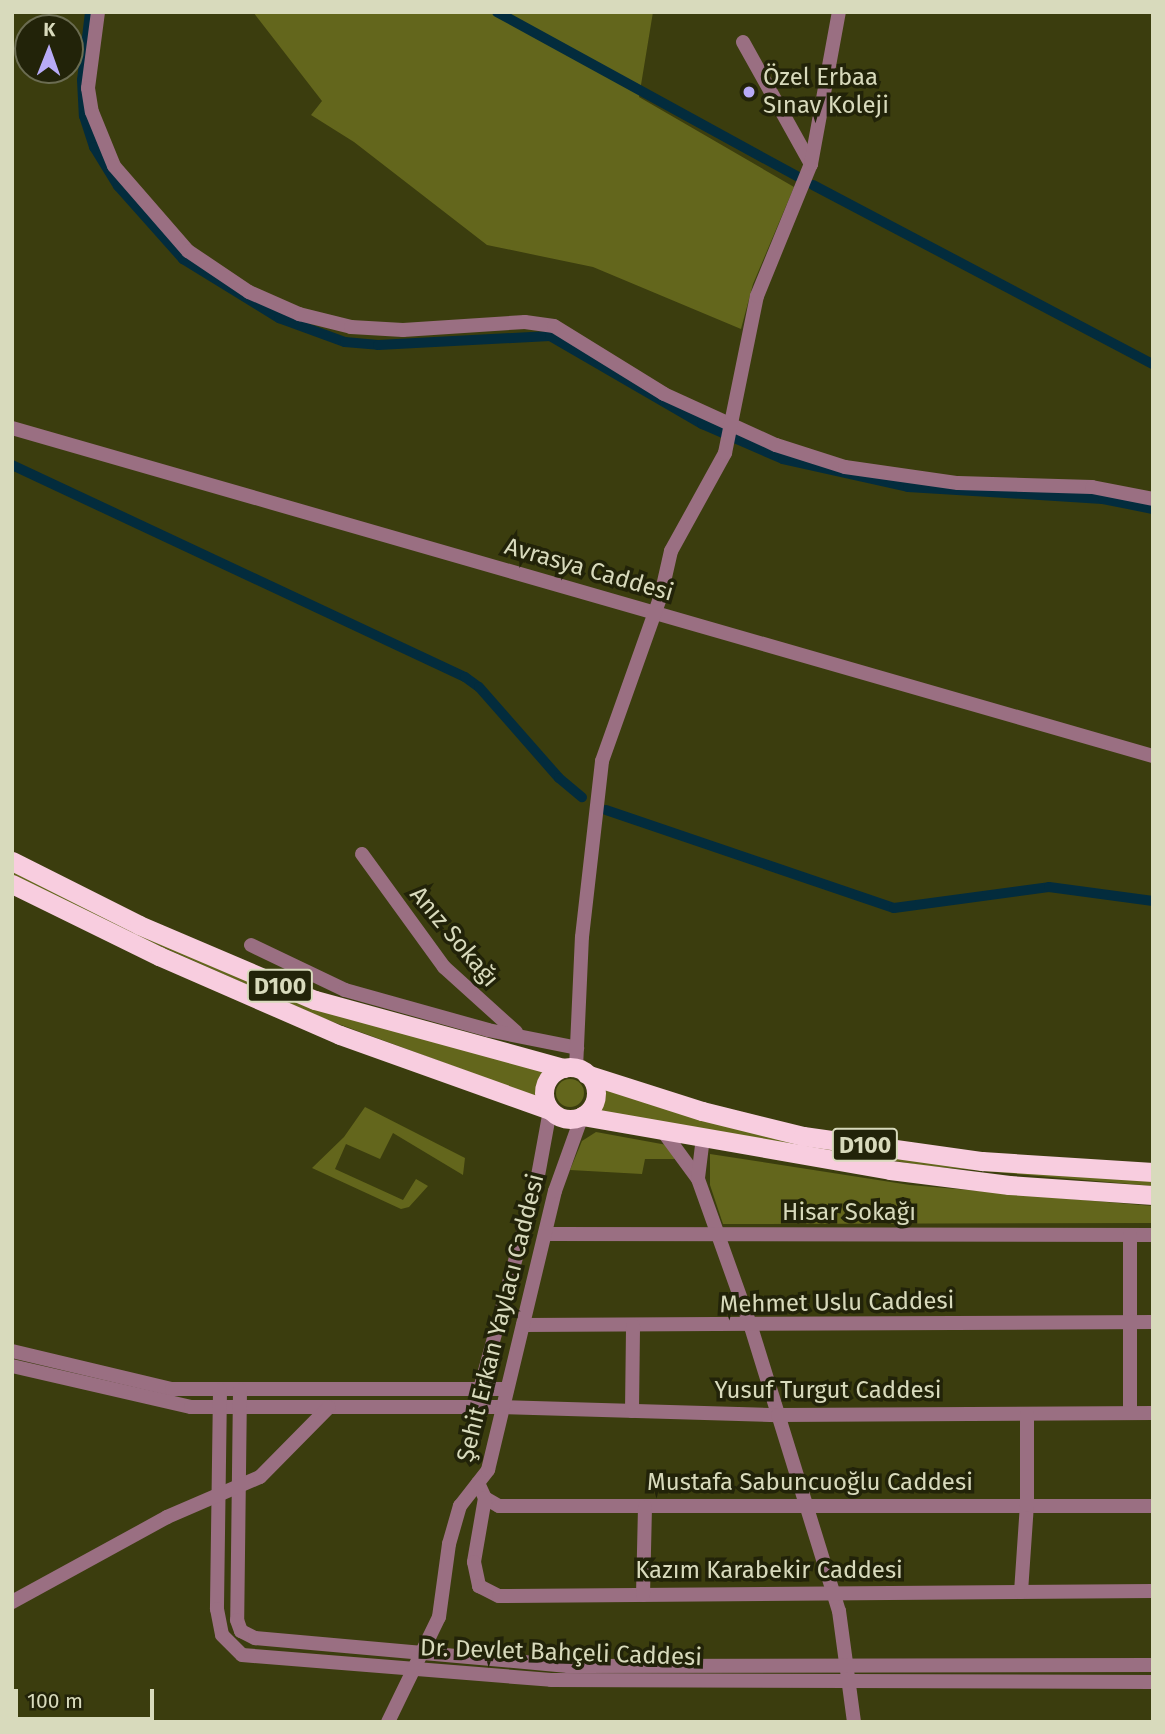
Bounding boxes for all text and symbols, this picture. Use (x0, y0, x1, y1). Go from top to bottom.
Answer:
north arrow (14, 14, 84, 84)
text: K (43, 18, 56, 41)
place label: Özel Erbaa Sınav Koleji (763, 64, 889, 120)
marker: Özel Erbaa Sınav Koleji (741, 84, 757, 100)
street label: Avrasya Caddesi (501, 532, 677, 608)
street label: Anız Sokağı (404, 881, 504, 993)
road number: D100 (247, 967, 313, 1006)
road number: D100 (832, 1126, 898, 1164)
street label: Şehit Erkan Yaylacı Caddesi (451, 1171, 551, 1465)
street label: Hisar Sokağı (782, 1199, 916, 1227)
street label: Mehmet Uslu Caddesi (719, 1287, 955, 1319)
street label: Yusuf Turgut Caddesi (714, 1377, 942, 1405)
street label: Mustafa Sabuncuoğlu Caddesi (647, 1469, 973, 1497)
street label: Kazım Karabekir Caddesi (635, 1557, 903, 1585)
street label: Dr. Devlet Bahçeli Caddesi (420, 1634, 702, 1672)
scale bar (18, 1674, 158, 1718)
text: 100 m (27, 1688, 83, 1714)

